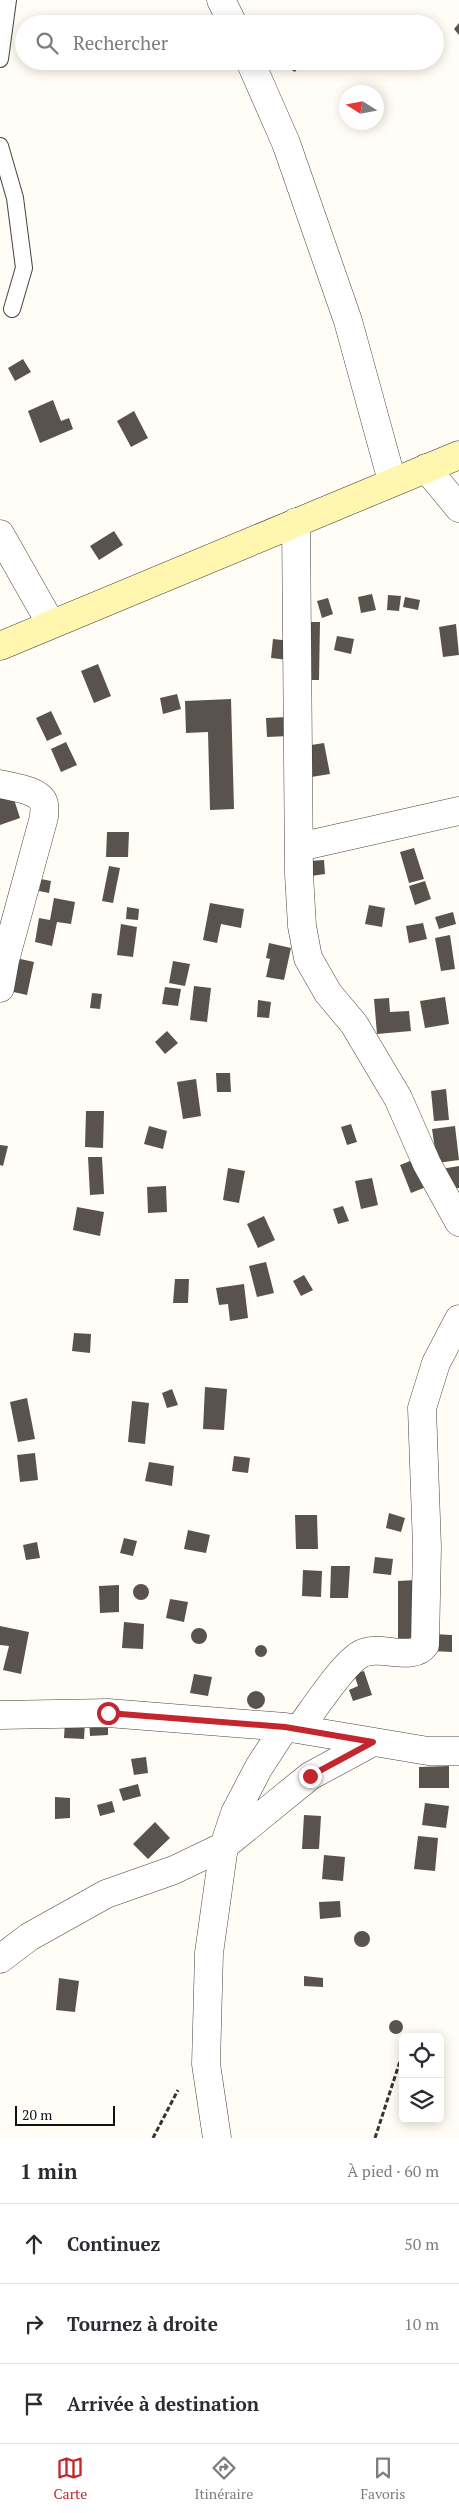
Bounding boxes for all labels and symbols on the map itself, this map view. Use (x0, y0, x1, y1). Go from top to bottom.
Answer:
north arrow (339, 85, 384, 130)
route start (97, 1702, 120, 1725)
route end (299, 1765, 322, 1788)
scale bar (15, 2103, 115, 2126)

